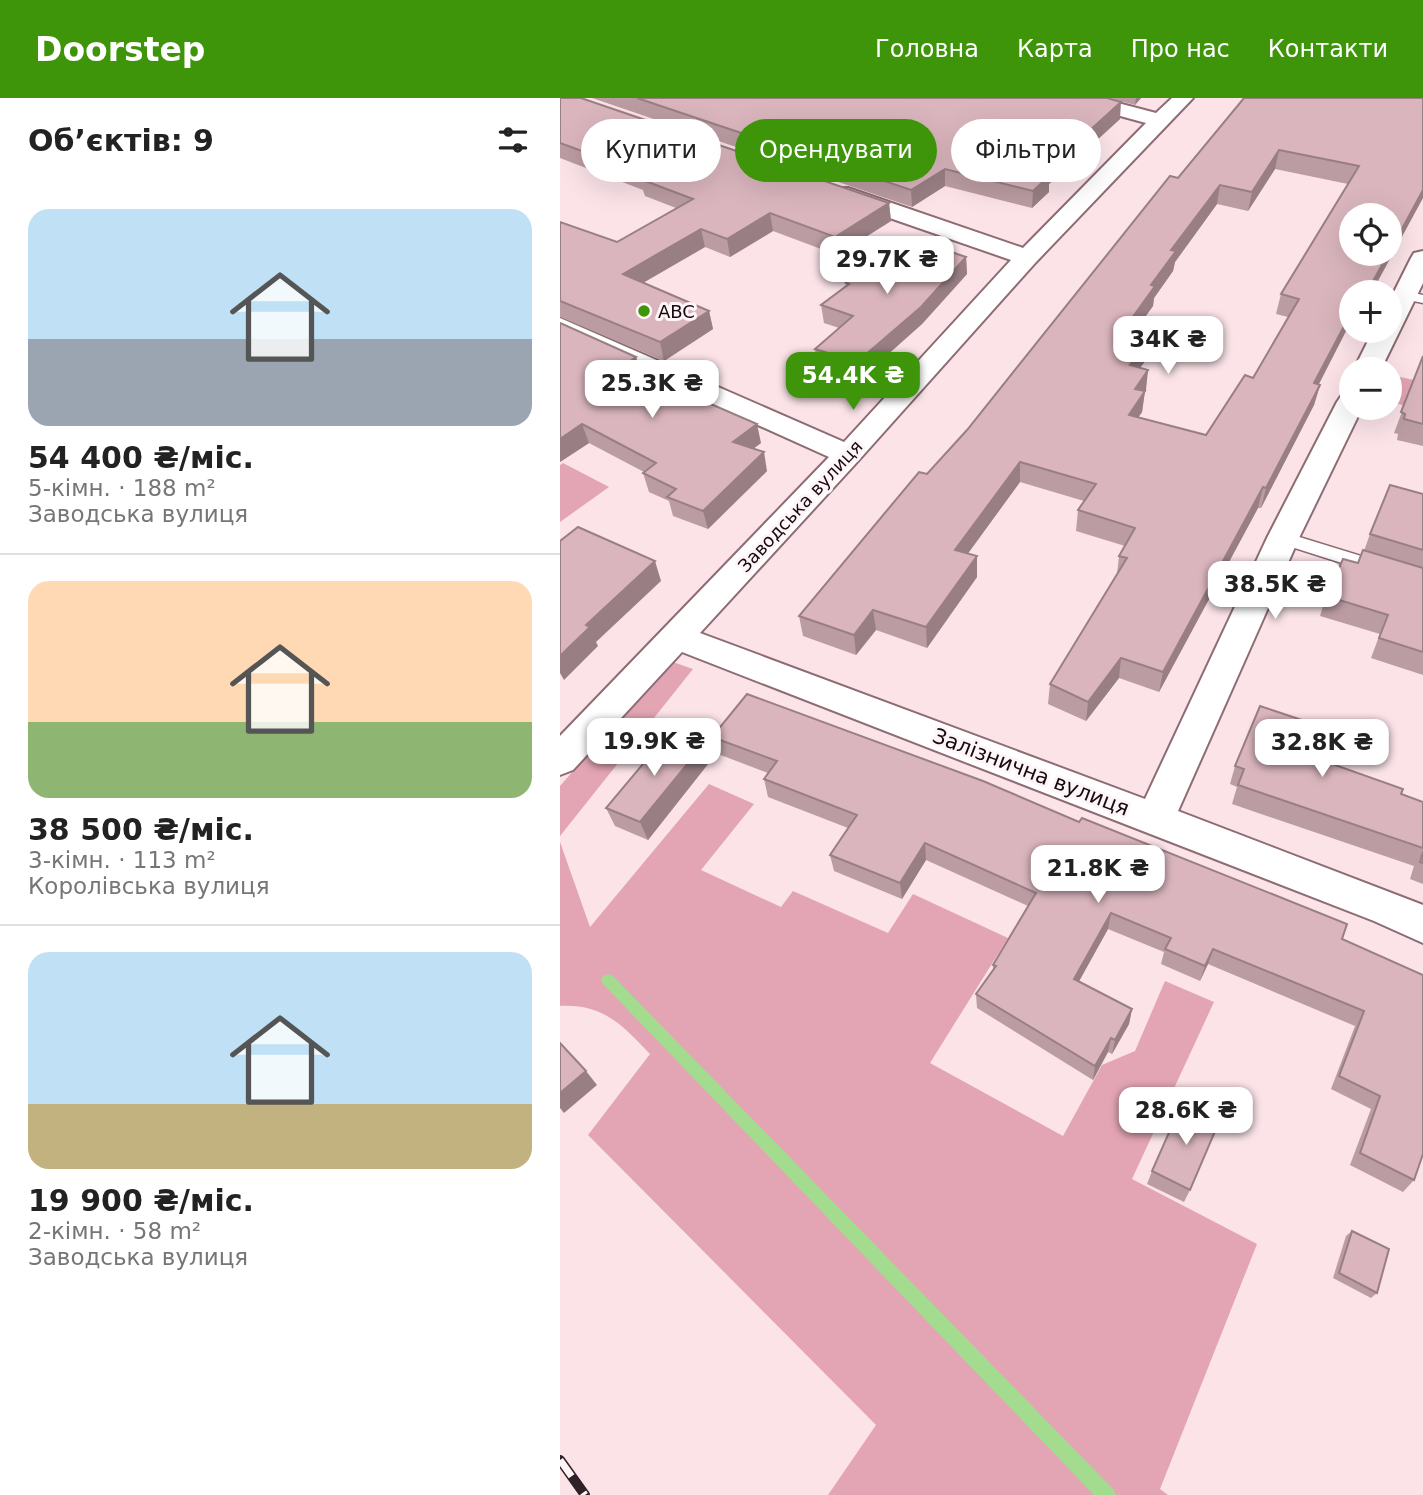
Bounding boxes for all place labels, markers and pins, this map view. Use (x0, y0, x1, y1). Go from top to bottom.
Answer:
pin: 29.7K ₴ (822, 236, 952, 296)
place label: ABC (658, 301, 695, 322)
marker: ABC (636, 303, 652, 319)
pin: 34K ₴ (1119, 316, 1217, 376)
pin: 54.4K ₴ (788, 352, 918, 412)
pin: 25.3K ₴ (587, 360, 717, 420)
pin: 38.5K ₴ (1210, 561, 1340, 621)
pin: 19.9K ₴ (589, 718, 719, 778)
pin: 32.8K ₴ (1257, 720, 1387, 779)
pin: 21.8K ₴ (1033, 846, 1163, 905)
pin: 28.6K ₴ (1121, 1088, 1251, 1147)

